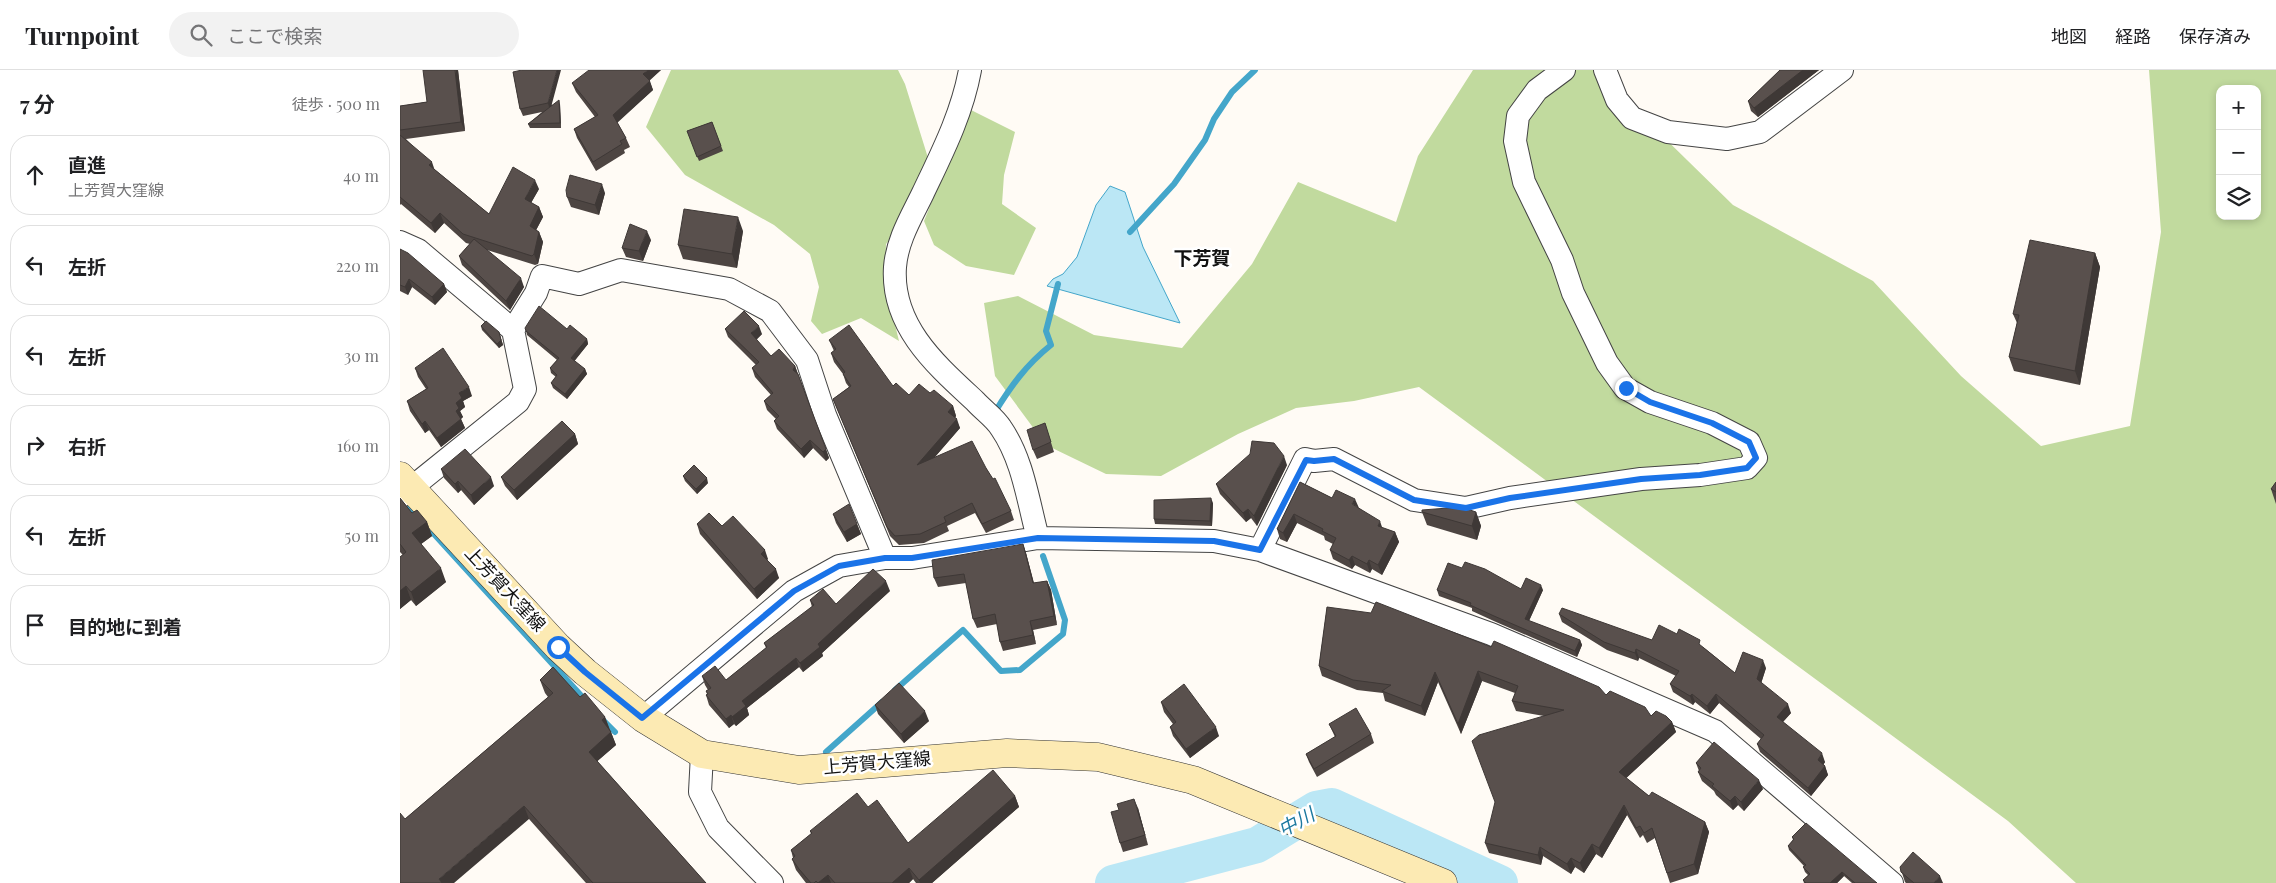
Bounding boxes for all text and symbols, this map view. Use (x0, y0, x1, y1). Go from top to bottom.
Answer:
search box (169, 12, 519, 57)
text: Turnpoint (25, 19, 139, 51)
icon: search (187, 21, 215, 49)
text: ここで検索 (227, 22, 322, 48)
text: 地図 (2051, 24, 2087, 48)
text: 経路 (2115, 24, 2151, 48)
text: 保存済み (2179, 24, 2251, 48)
map controls (2216, 85, 2261, 220)
button: + (2216, 85, 2261, 130)
text: 7 分 (20, 89, 55, 117)
text: 徒歩 · 500 m (292, 93, 380, 114)
button: − (2216, 130, 2261, 175)
text: 直進 (68, 151, 106, 177)
icon: ahead (21, 161, 49, 189)
text: 40 m (343, 165, 379, 186)
button: layers (2216, 175, 2261, 220)
text: 上芳賀大窪線 (68, 179, 164, 200)
district label: 下芳賀 (1173, 244, 1231, 270)
icon: left (21, 251, 49, 279)
text: 左折 (68, 253, 106, 279)
text: 220 m (336, 255, 379, 276)
icon: left (21, 341, 49, 369)
text: 左折 (68, 343, 106, 369)
text: 30 m (344, 345, 379, 366)
route end (1615, 377, 1638, 400)
icon: right (21, 431, 49, 459)
text: 右折 (68, 433, 106, 459)
text: 160 m (337, 435, 379, 456)
icon: left (21, 521, 49, 549)
text: 左折 (68, 523, 106, 549)
text: 50 m (345, 525, 379, 546)
street label: 上芳賀大窪線 (460, 541, 551, 636)
icon: arrive (21, 611, 49, 639)
text: 目的地に到着 (68, 613, 182, 639)
route start (547, 636, 570, 659)
street label: 上芳賀大窪線 (822, 745, 932, 779)
water label: 中川 (1273, 800, 1320, 842)

